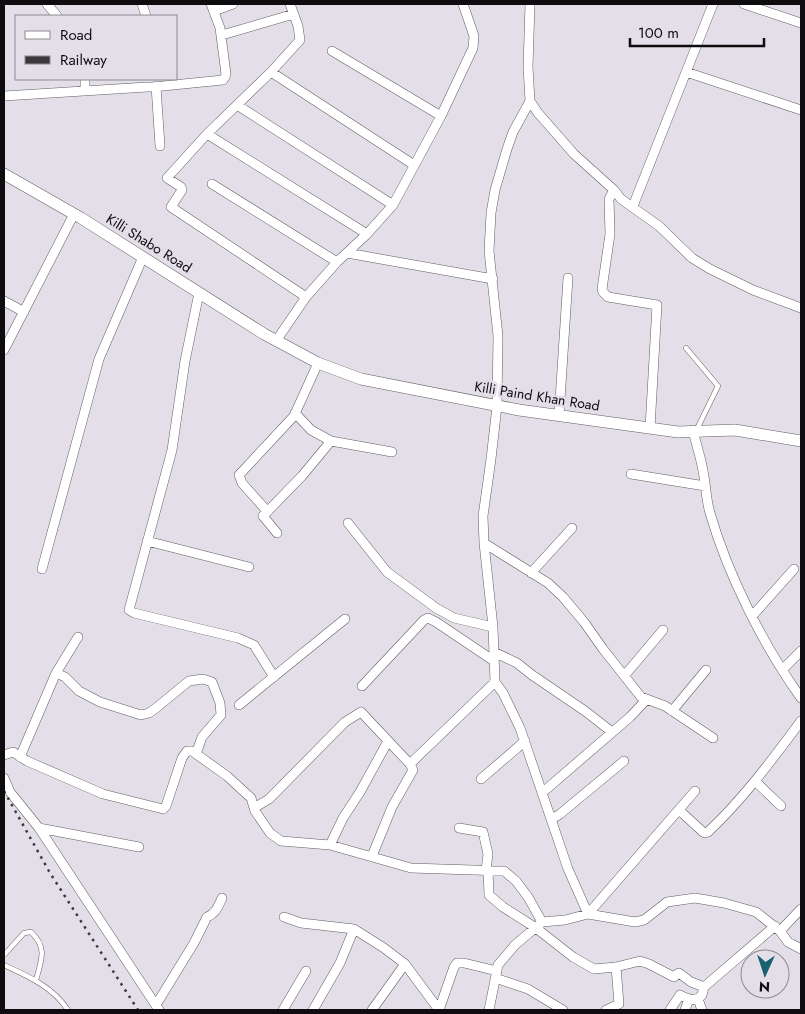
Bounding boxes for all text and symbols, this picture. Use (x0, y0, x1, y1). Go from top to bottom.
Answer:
legend (15, 15, 178, 80)
scale bar (630, 15, 764, 47)
text: 100 m (638, 22, 679, 44)
text: Road (60, 24, 92, 46)
text: Railway (60, 49, 107, 71)
street label: Killi Shabo Road (102, 209, 196, 277)
street label: Killi Paind Khan Road (473, 376, 601, 416)
north arrow (740, 949, 790, 999)
text: N (758, 977, 770, 997)

